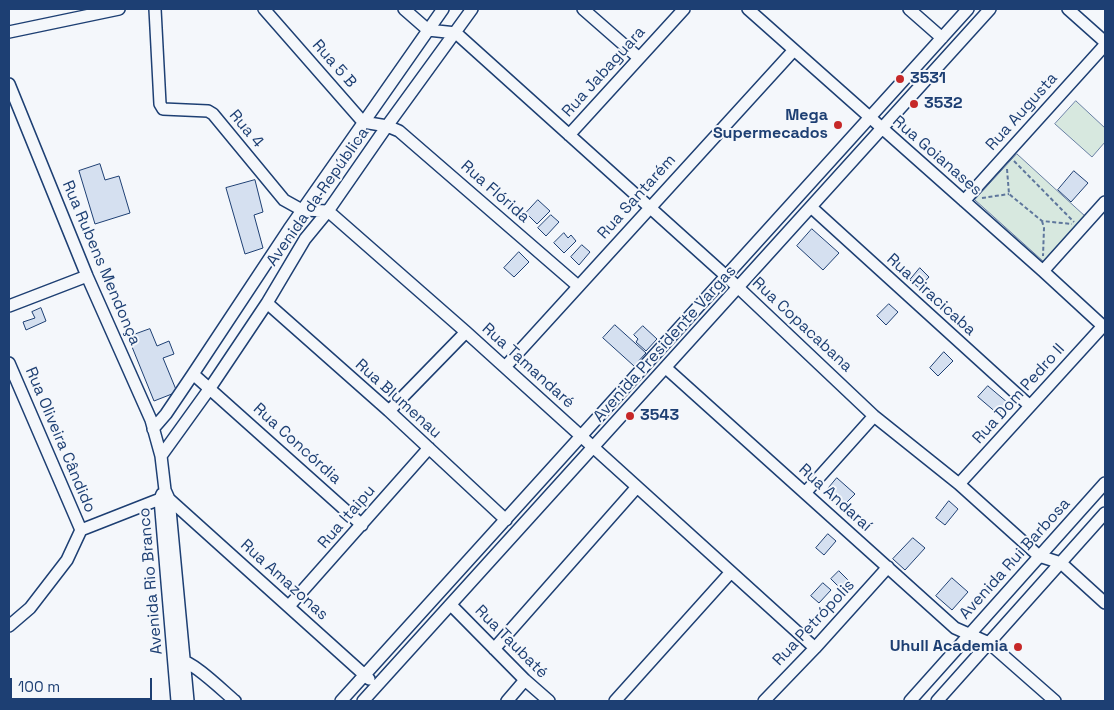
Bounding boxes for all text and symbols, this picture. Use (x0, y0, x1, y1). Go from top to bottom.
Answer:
street label: Rua Jabaguara (558, 23, 650, 121)
street label: Rua 5 B (308, 36, 360, 92)
place label: 3531 (910, 69, 946, 89)
street label: Rua Augusta (982, 69, 1062, 155)
marker: 3531 (894, 73, 906, 85)
place label: 3532 (924, 94, 963, 114)
marker: 3532 (908, 98, 920, 110)
street label: Rua 4 (225, 106, 267, 152)
place label: Mega Supermecados (713, 106, 828, 144)
street label: Rua Goianases (888, 112, 986, 200)
marker: Mega Supermecados (832, 119, 844, 131)
street label: Avenida da República (263, 124, 373, 270)
street label: Rua Santarém (594, 151, 680, 243)
street label: Rua Flórida (457, 157, 533, 227)
street label: Rua Rubens Mendonça (58, 178, 144, 348)
street label: Rua Piracicaba (882, 250, 980, 340)
street label: Avenida Presidente Vargas (590, 262, 740, 426)
street label: Rua Copacabana (748, 274, 856, 376)
street label: Rua Tamandaré (478, 319, 578, 413)
street label: Rua Dom Pedro II (969, 340, 1069, 448)
street label: Rua Blumenau (351, 355, 445, 443)
street label: Rua Oliveira Cândido (21, 364, 99, 516)
street label: Rua Concórdia (249, 399, 345, 489)
place label: 3543 (640, 406, 679, 426)
marker: 3543 (624, 410, 636, 422)
street label: Rua Andaraí (795, 460, 875, 536)
street label: Rua Itaipu (314, 481, 380, 553)
street label: Avenida Rui Barbosa (956, 494, 1074, 624)
street label: Avenida Rio Branco (135, 507, 167, 655)
street label: Rua Amazonas (236, 536, 332, 624)
street label: Rua Petrópolis (769, 576, 859, 670)
street label: Rua Taubaté (470, 601, 552, 683)
place label: Uhull Academia (890, 637, 1008, 657)
marker: Uhull Academia (1012, 641, 1024, 653)
scale bar (12, 668, 155, 700)
text: 100 m (18, 677, 60, 696)

